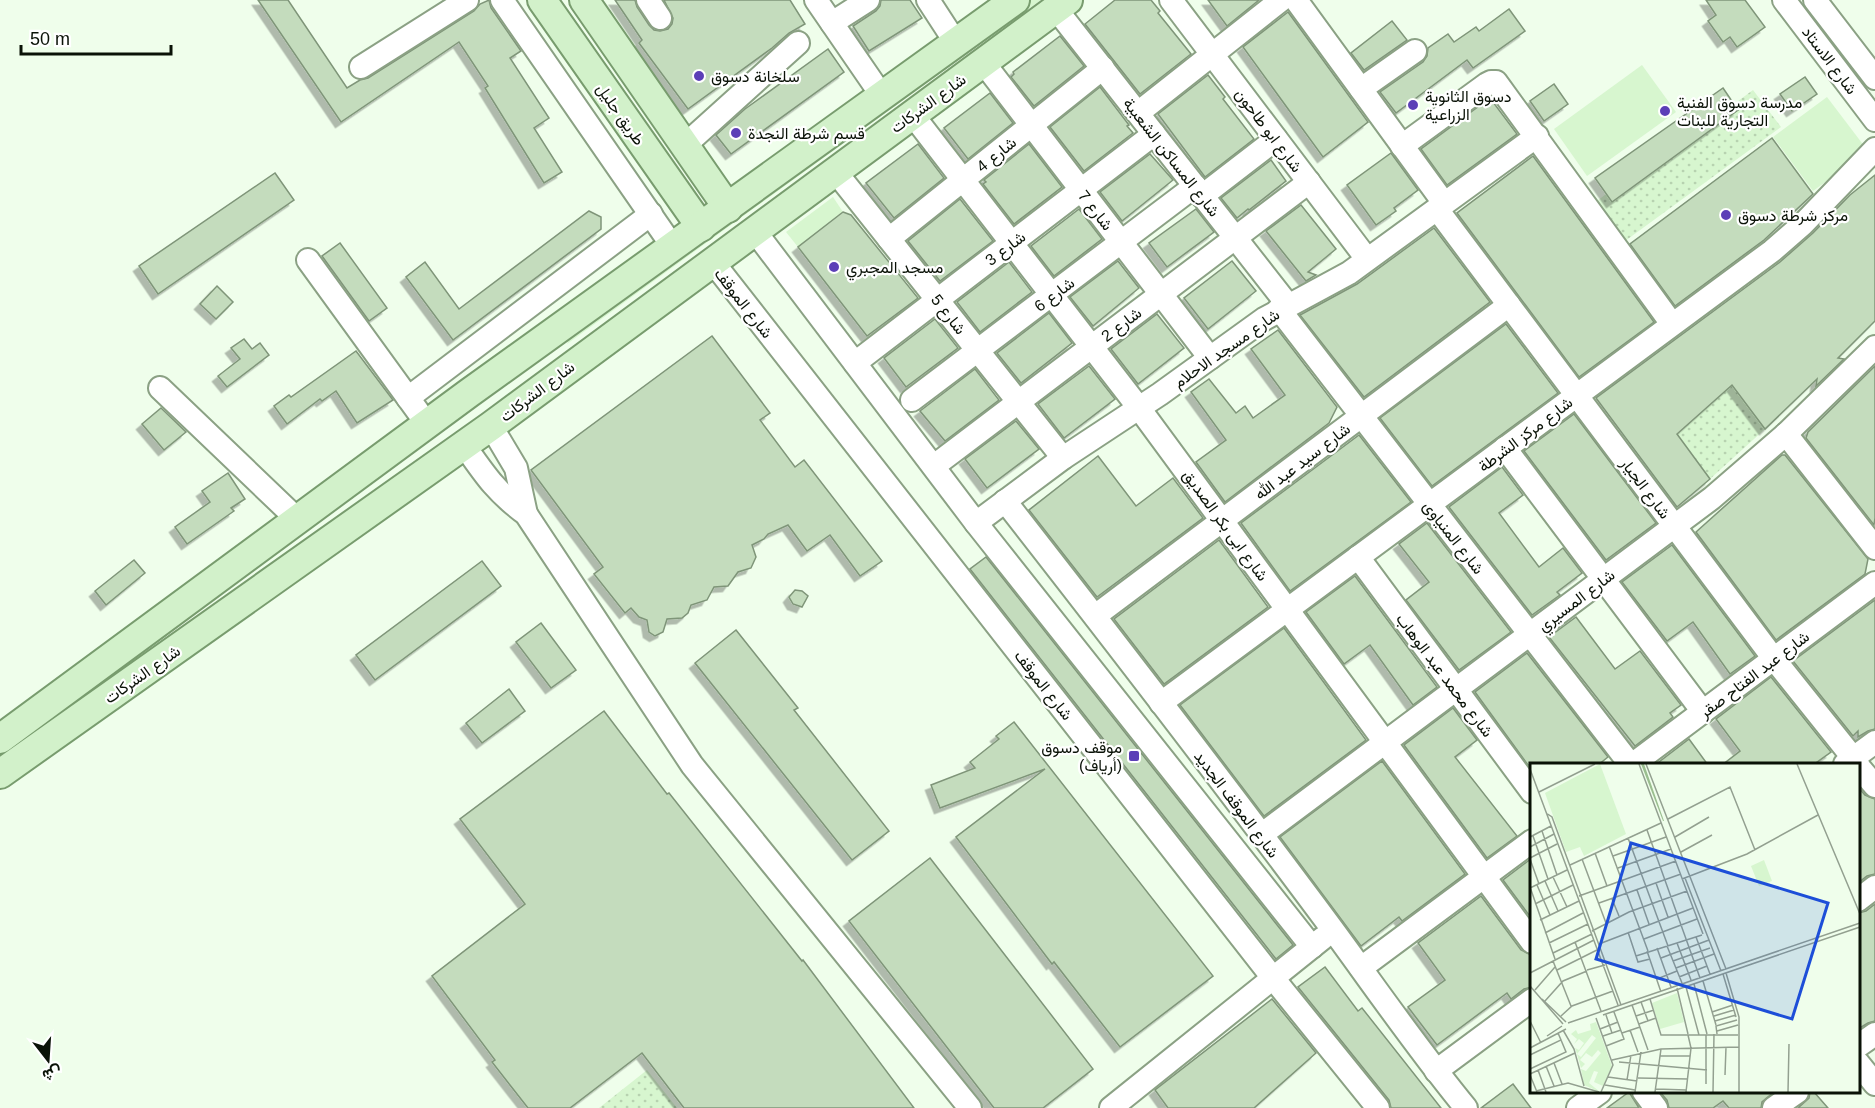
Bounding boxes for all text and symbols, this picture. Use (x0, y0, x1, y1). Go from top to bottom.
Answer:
scale bar (21, 18, 171, 56)
street label: شارع الاستاد (1796, 23, 1860, 99)
text: 50 m (30, 29, 70, 49)
place label: سلخانة دسوق (711, 68, 800, 87)
marker: سلخانة دسوق (692, 69, 706, 83)
street label: شارع الشركات (888, 71, 971, 139)
street label: طريق جليل (592, 80, 648, 149)
street label: شارع ابو طاحون (1229, 85, 1305, 177)
place label: دسوق الثانوية الزراعية (1425, 88, 1512, 125)
place label: مدرسة دسوق الفنية التجارية للبنات (1677, 94, 1802, 131)
street label: شارع المساكن الشعبية (1118, 95, 1223, 222)
marker: دسوق الثانوية الزراعية (1406, 98, 1420, 112)
marker: مدرسة دسوق الفنية التجارية للبنات (1658, 104, 1672, 118)
place label: قسم شرطة النجدة (748, 125, 865, 144)
marker: قسم شرطة النجدة (729, 126, 743, 140)
street label: شارع 4 (973, 133, 1021, 178)
street label: شارع 7 (1073, 187, 1116, 235)
place label: مركز شرطة دسوق (1738, 207, 1848, 226)
marker: مركز شرطة دسوق (1719, 208, 1733, 222)
street label: شارع 3 (982, 228, 1030, 271)
place label: مسجد المجبري (846, 259, 943, 281)
marker: مسجد المجبري (827, 260, 841, 274)
street label: شارع الموقف (709, 265, 776, 343)
street label: شارع 6 (1031, 274, 1079, 317)
street label: شارع 5 (926, 291, 969, 339)
street label: شارع 2 (1098, 304, 1146, 347)
street label: شارع مسجد الاحلام (1170, 306, 1284, 394)
street label: شارع الشركات (497, 358, 580, 427)
street label: شارع مركز الشرطة (1475, 394, 1577, 478)
street label: شارع سيد عبد الله (1251, 419, 1355, 505)
street label: شارع الجيار (1614, 454, 1674, 524)
street label: شارع ابى بكر الصديق (1177, 467, 1272, 586)
street label: شارع المنياوى (1417, 497, 1487, 579)
street label: شارع المسيري (1535, 566, 1621, 639)
street label: شارع محمد عبد الوهاب (1390, 610, 1496, 742)
street label: شارع عبد الفتاح صقر (1695, 628, 1814, 724)
street label: شارع الشركات (101, 642, 185, 709)
street label: شارع الموقف (1009, 647, 1076, 725)
place label: موقف دسوق (أرياف) (1041, 739, 1122, 776)
street label: شارع الموقف الجديد (1189, 748, 1282, 863)
marker: موقف دسوق (أرياف) (1127, 749, 1141, 763)
inset map (1530, 763, 1860, 1093)
north arrow (18, 1030, 78, 1090)
text: ش (40, 1062, 64, 1085)

